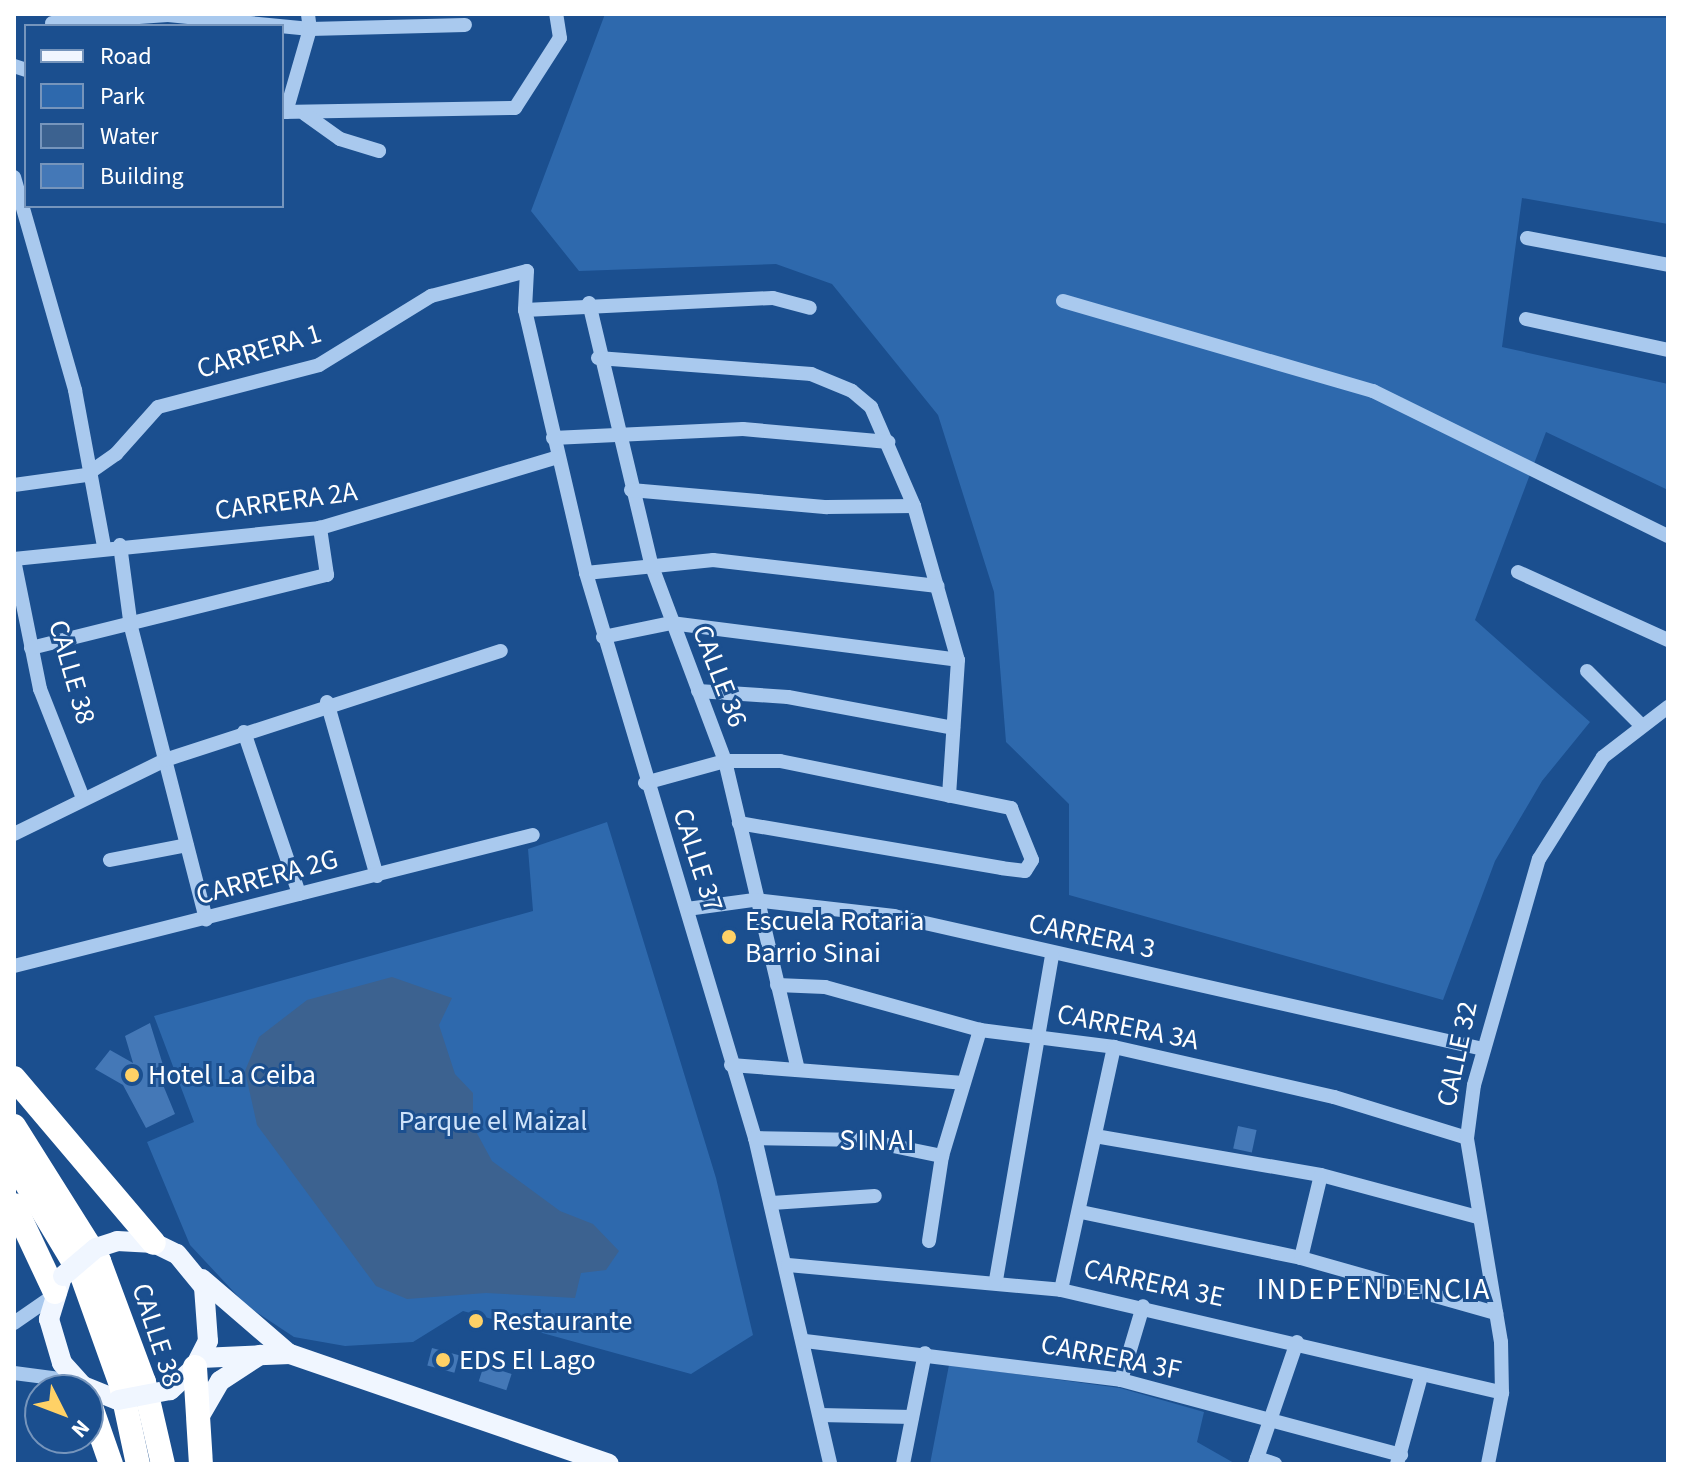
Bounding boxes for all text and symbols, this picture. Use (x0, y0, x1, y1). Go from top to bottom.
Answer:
legend (24, 24, 284, 208)
text: Road (100, 39, 152, 74)
text: Park (100, 79, 145, 114)
text: Water (100, 119, 158, 154)
text: Building (100, 159, 184, 194)
street label: CARRERA 1 (193, 316, 325, 386)
street label: CARRERA 2A (213, 474, 359, 528)
street label: CALLE 38 (41, 616, 103, 728)
street label: CALLE 36 (685, 620, 755, 732)
street label: CALLE 37 (666, 804, 730, 916)
street label: CARRERA 2G (192, 842, 342, 912)
place label: Escuela Rotaria Barrio Sinai (745, 904, 924, 970)
street label: CARRERA 3 (1026, 906, 1158, 966)
marker: Escuela Rotaria Barrio Sinai (720, 928, 738, 946)
street label: CARRERA 3A (1054, 997, 1202, 1057)
street label: CALLE 32 (1429, 998, 1485, 1110)
place label: Hotel La Ceiba (148, 1058, 316, 1092)
marker: Hotel La Ceiba (123, 1066, 141, 1084)
park label: Parque el Maizal (399, 1104, 587, 1138)
district label: SINAI (839, 1123, 917, 1159)
street label: CARRERA 3E (1081, 1252, 1227, 1314)
district label: INDEPENDENCIA (1257, 1272, 1491, 1308)
street label: CALLE 38 (125, 1279, 189, 1391)
place label: Restaurante (492, 1304, 632, 1338)
marker: Restaurante (467, 1312, 485, 1330)
street label: CARRERA 3F (1038, 1327, 1184, 1387)
place label: EDS El Lago (459, 1343, 596, 1377)
marker: EDS El Lago (434, 1351, 452, 1369)
north arrow (24, 1374, 104, 1454)
text: N (64, 1413, 97, 1445)

